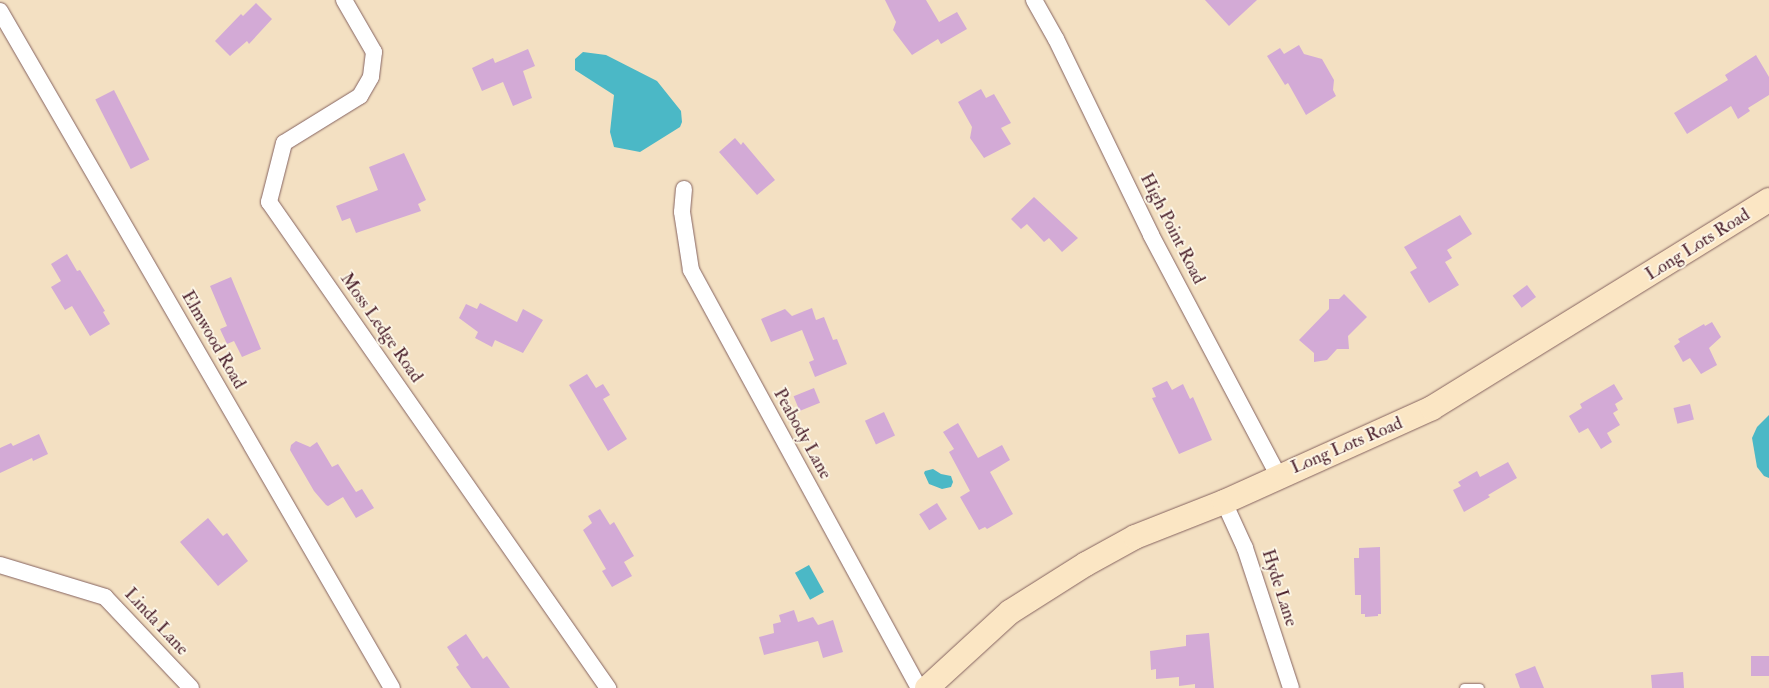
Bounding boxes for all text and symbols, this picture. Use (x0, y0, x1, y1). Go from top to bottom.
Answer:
street label: High Point Road (1135, 170, 1209, 288)
street label: Long Lots Road (1642, 204, 1754, 286)
street label: Moss Ledge Road (335, 269, 427, 387)
street label: Elmwood Road (176, 287, 250, 393)
street label: Peabody Lane (768, 385, 836, 483)
street label: Long Lots Road (1288, 413, 1406, 479)
street label: Hyde Lane (1256, 547, 1302, 629)
street label: Linda Lane (119, 584, 193, 660)

